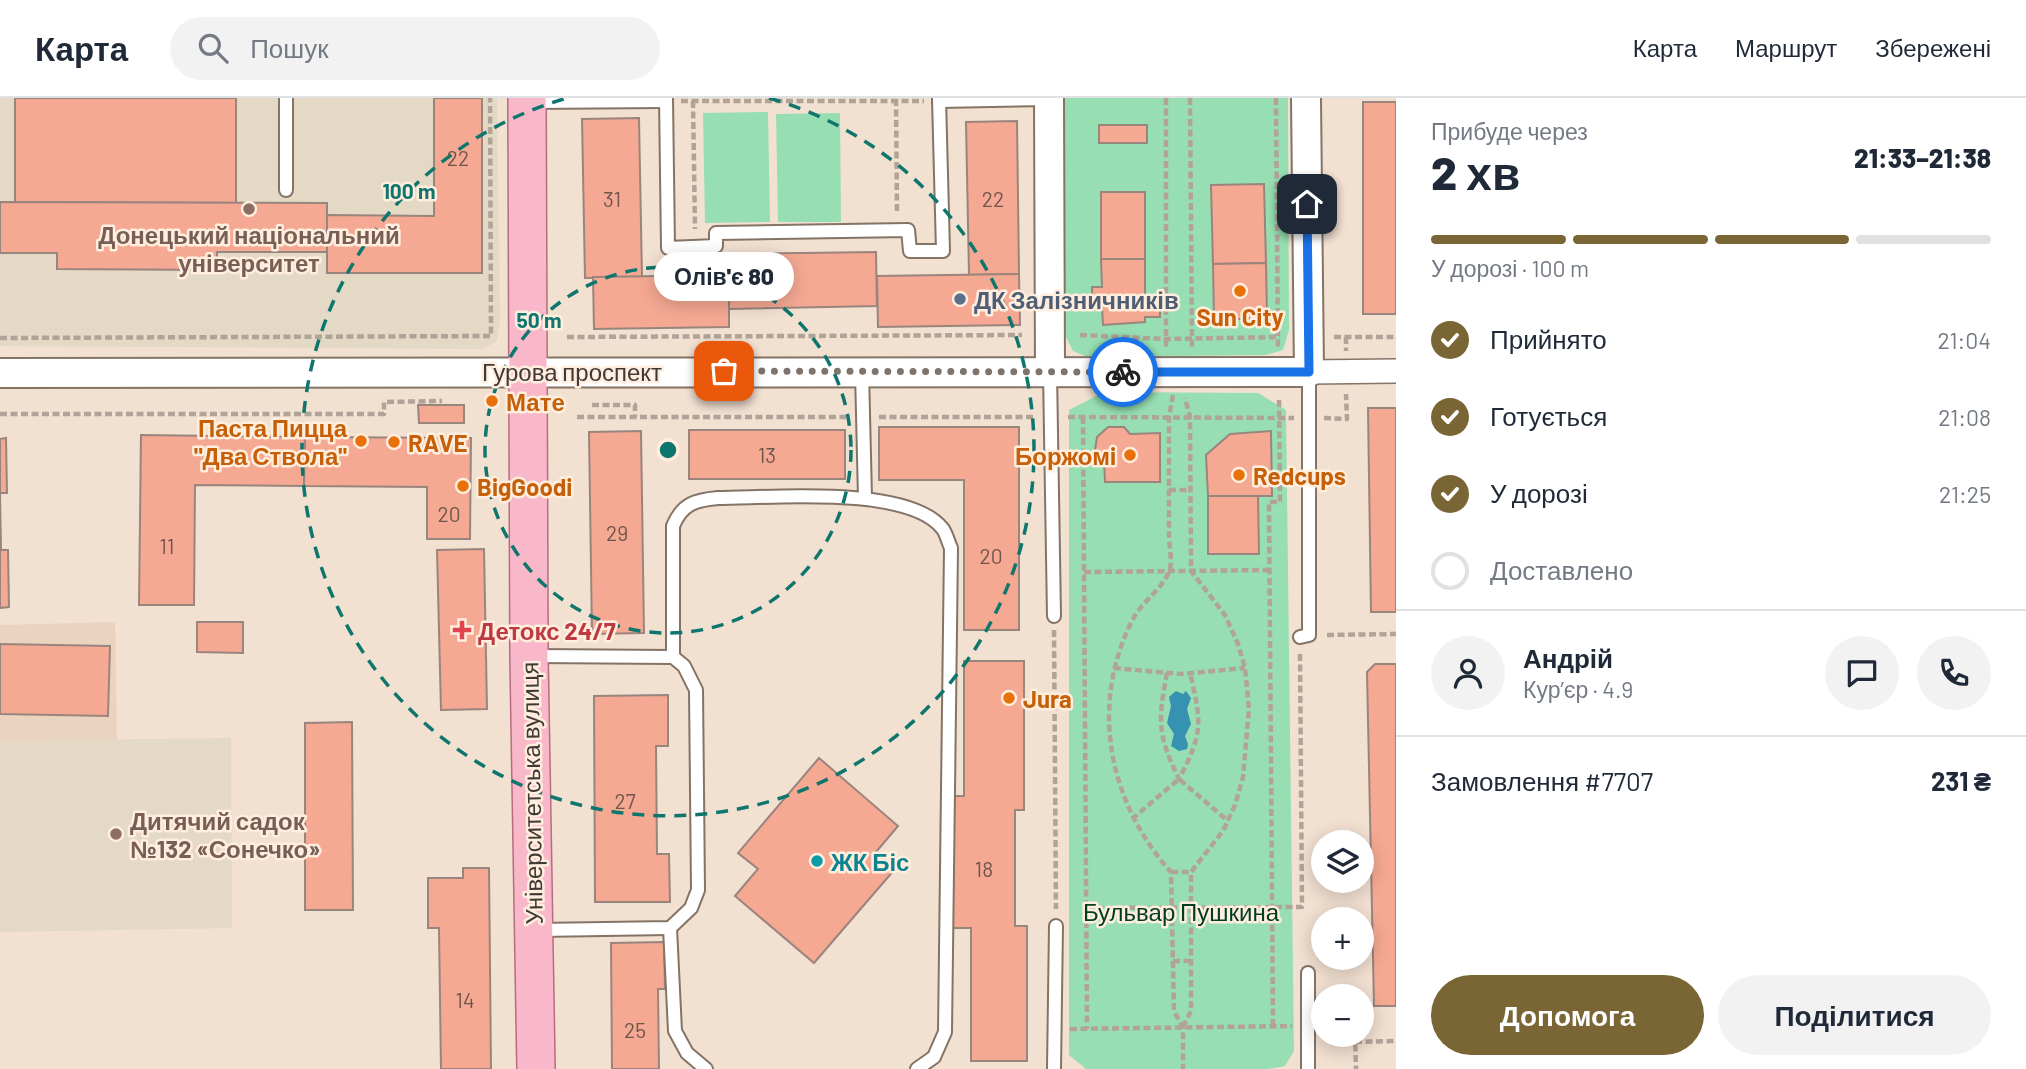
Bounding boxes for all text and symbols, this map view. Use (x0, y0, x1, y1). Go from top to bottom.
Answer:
search box (170, 17, 660, 80)
text: Карта (35, 28, 128, 68)
icon: search (194, 29, 232, 67)
text: Пошук (250, 32, 329, 63)
text: Карта (1633, 33, 1697, 62)
text: Маршрут (1735, 33, 1837, 62)
text: Збережені (1875, 33, 1991, 62)
text: Прибуде через (1431, 117, 1588, 145)
text: 21:33–21:38 (1854, 142, 1991, 173)
text: 2 хв (1431, 144, 1520, 199)
house number: 22 (447, 145, 469, 170)
pin (1277, 174, 1337, 234)
text: 100 m (382, 178, 436, 203)
icon: home (1288, 185, 1326, 223)
house number: 31 (603, 186, 621, 211)
house number: 22 (982, 186, 1004, 211)
marker: Донецький національний університет (241, 201, 257, 217)
place label: Донецький національний університет (98, 220, 400, 277)
callout: Олів'є 80 (654, 252, 794, 301)
text: У дорозі · 100 m (1431, 254, 1589, 282)
text: Олів'є 80 (674, 262, 774, 290)
marker: Sun City (1232, 283, 1248, 299)
place label: ДК Залізничників (974, 285, 1179, 314)
marker: ДК Залізничників (952, 291, 968, 307)
place label: Sun City (1196, 302, 1284, 331)
text: 50 m (516, 307, 562, 332)
icon: check (1431, 321, 1469, 359)
text: Прийнято (1490, 323, 1607, 354)
text: 21:04 (1937, 326, 1991, 354)
courier (1088, 337, 1158, 407)
pin (694, 341, 754, 401)
icon: bag (705, 352, 743, 390)
icon: bike (1104, 353, 1142, 391)
street label: Гурова проспект (482, 357, 662, 386)
place label: Мате (506, 387, 565, 416)
marker: Мате (484, 393, 500, 409)
icon: check (1431, 398, 1469, 436)
text: Готується (1490, 400, 1607, 431)
text: 21:08 (1938, 403, 1991, 431)
place label: Паста Пицца "Два Ствола" (194, 413, 348, 470)
place label: RAVE (408, 428, 468, 457)
marker: Паста Пицца "Два Ствола" (353, 433, 369, 449)
marker: RAVE (386, 434, 402, 450)
centre of rings (656, 438, 680, 462)
place label: Боржомi (1015, 441, 1116, 470)
house number: 13 (758, 442, 776, 467)
marker: Боржомi (1122, 447, 1138, 463)
place label: Redcups (1253, 461, 1346, 490)
marker: Redcups (1231, 467, 1247, 483)
place label: BigGoodi (477, 472, 572, 501)
icon: check (1431, 475, 1469, 513)
text: У дорозі (1490, 477, 1588, 508)
marker: BigGoodi (455, 478, 471, 494)
text: 21:25 (1939, 480, 1991, 508)
house number: 20 (437, 501, 461, 526)
house number: 29 (606, 520, 628, 545)
house number: 11 (160, 533, 174, 558)
house number: 20 (979, 543, 1003, 568)
text: Доставлено (1490, 554, 1633, 585)
place label: Детокс 24/7 (478, 616, 616, 645)
marker: Детокс 24/7 (452, 620, 472, 640)
button: person (1431, 636, 1505, 710)
button: chat (1825, 636, 1899, 710)
button: phone (1917, 636, 1991, 710)
text: Андрій (1523, 642, 1613, 673)
street label: Університетська вулиця (514, 661, 548, 925)
text: Кур’єр · 4.9 (1523, 675, 1633, 703)
place label: Jura (1023, 684, 1072, 713)
marker: Jura (1001, 690, 1017, 706)
text: Замовлення #7707 (1431, 765, 1653, 796)
text: 231 ₴ (1931, 765, 1991, 796)
house number: 27 (614, 788, 636, 813)
place label: Дитячий садок №132 «Сонечко» (130, 806, 320, 863)
marker: Дитячий садок №132 «Сонечко» (108, 826, 124, 842)
map controls (1311, 830, 1374, 1047)
button: layers (1311, 830, 1374, 893)
place label: ЖК Біс (830, 847, 909, 876)
marker: ЖК Біс (809, 853, 825, 869)
house number: 18 (975, 856, 993, 881)
park label: Бульвар Пушкина (1083, 897, 1280, 926)
button: + (1311, 907, 1374, 970)
button: Допомога (1431, 975, 1704, 1055)
button: Поділитися (1718, 975, 1991, 1055)
button: − (1311, 984, 1374, 1047)
house number: 14 (456, 987, 474, 1012)
house number: 25 (624, 1017, 646, 1042)

